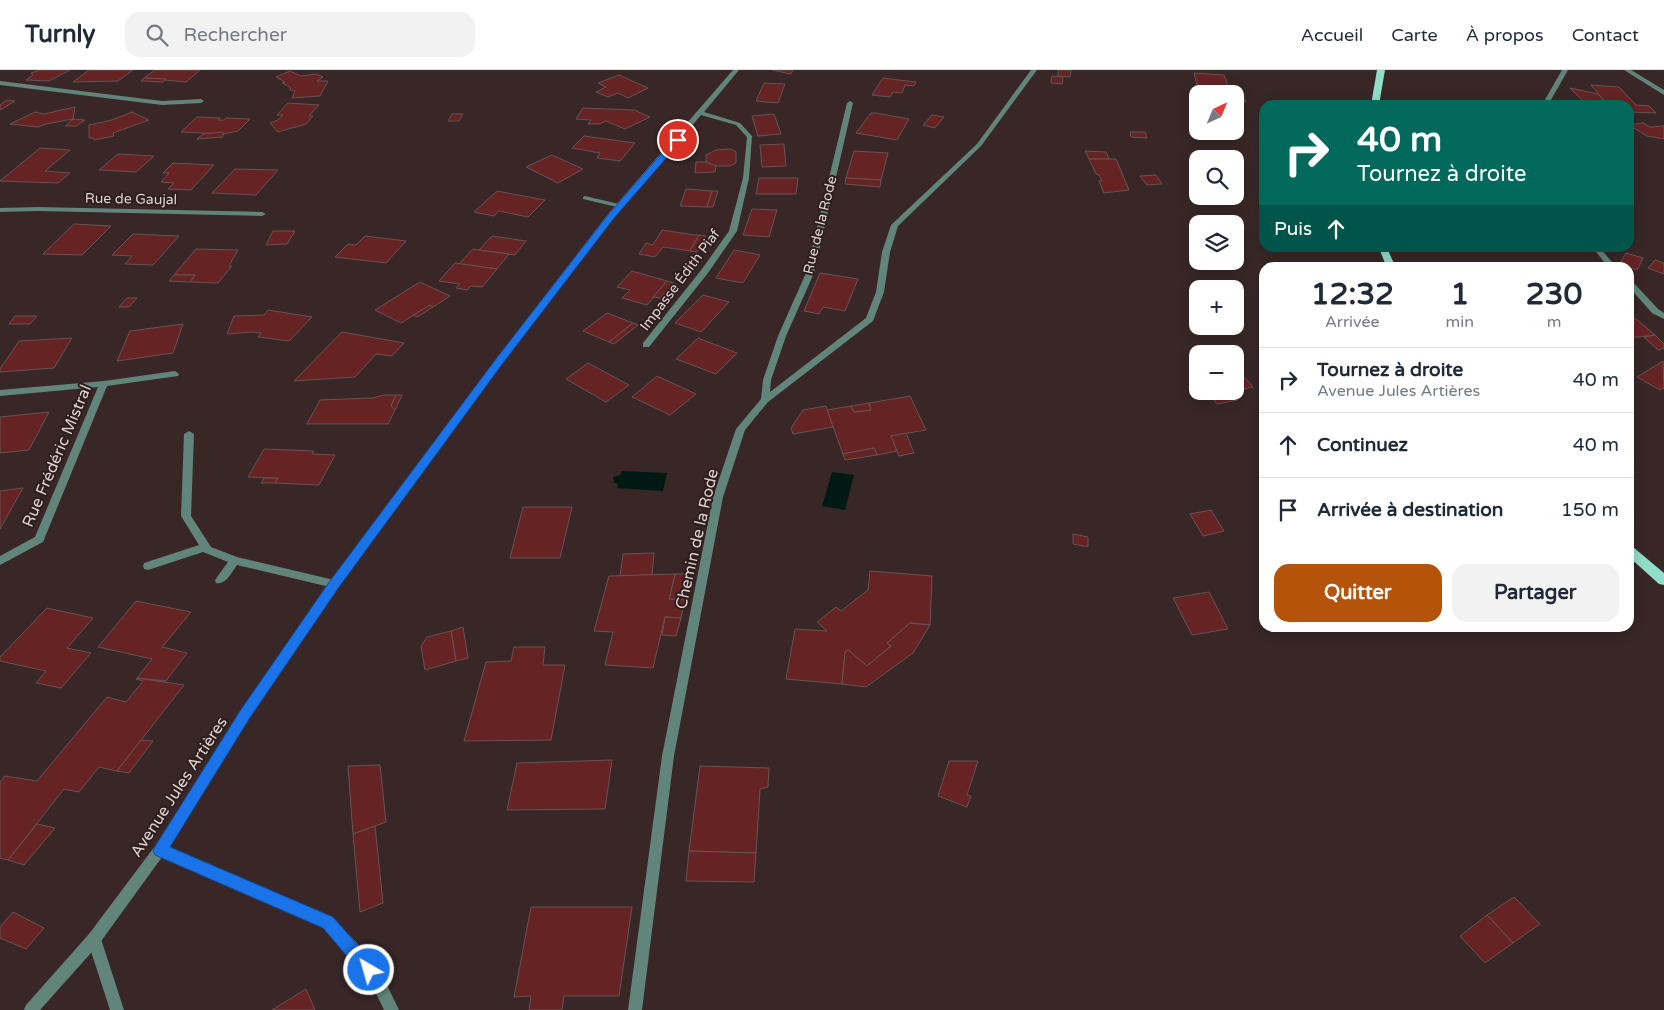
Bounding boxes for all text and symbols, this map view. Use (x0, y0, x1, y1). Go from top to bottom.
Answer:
search box (125, 12, 475, 57)
text: Turnly (25, 20, 95, 49)
icon: search (143, 21, 171, 49)
text: Rechercher (183, 24, 287, 46)
text: Accueil (1301, 24, 1363, 46)
text: Carte (1391, 24, 1438, 46)
text: À propos (1466, 24, 1544, 46)
text: Contact (1572, 24, 1639, 46)
north arrow (1189, 85, 1244, 140)
map controls (1189, 85, 1244, 400)
pin (657, 119, 699, 161)
text: 40 m (1357, 119, 1442, 161)
icon: right (1274, 120, 1339, 185)
icon: arrive (664, 126, 692, 154)
button: search (1189, 150, 1244, 205)
text: Tournez à droite (1357, 161, 1526, 187)
street label: Rue de la Rode (800, 174, 840, 276)
street label: Rue de Gaujal (85, 190, 177, 208)
button: layers (1189, 215, 1244, 270)
icon: ahead (1322, 215, 1350, 243)
text: Puis (1274, 218, 1312, 240)
street label: Impasse Édith Piaf (636, 225, 724, 334)
text: 12:32 (1311, 276, 1394, 313)
text: 1 (1450, 276, 1469, 313)
text: 230 (1526, 276, 1582, 313)
button: + (1189, 280, 1244, 335)
text: Arrivée (1325, 312, 1380, 332)
text: min (1446, 312, 1474, 332)
text: m (1547, 312, 1561, 332)
button: − (1189, 345, 1244, 400)
text: Tournez à droite (1317, 359, 1463, 381)
icon: right (1274, 366, 1302, 394)
text: 40 m (1573, 369, 1619, 391)
text: Avenue Jules Artières (1317, 381, 1480, 401)
street label: Rue Frédéric Mistral (18, 382, 96, 530)
icon: ahead (1274, 431, 1302, 459)
text: Continuez (1317, 434, 1408, 456)
text: 40 m (1573, 434, 1619, 456)
street label: Chemin de la Rode (671, 467, 723, 611)
icon: arrive (1274, 496, 1302, 524)
text: Arrivée à destination (1317, 499, 1503, 521)
text: 150 m (1561, 499, 1619, 521)
button: Quitter (1274, 564, 1442, 622)
button: Partager (1452, 564, 1619, 622)
street label: Avenue Jules Artières (126, 713, 232, 861)
position arrow (342, 943, 394, 995)

